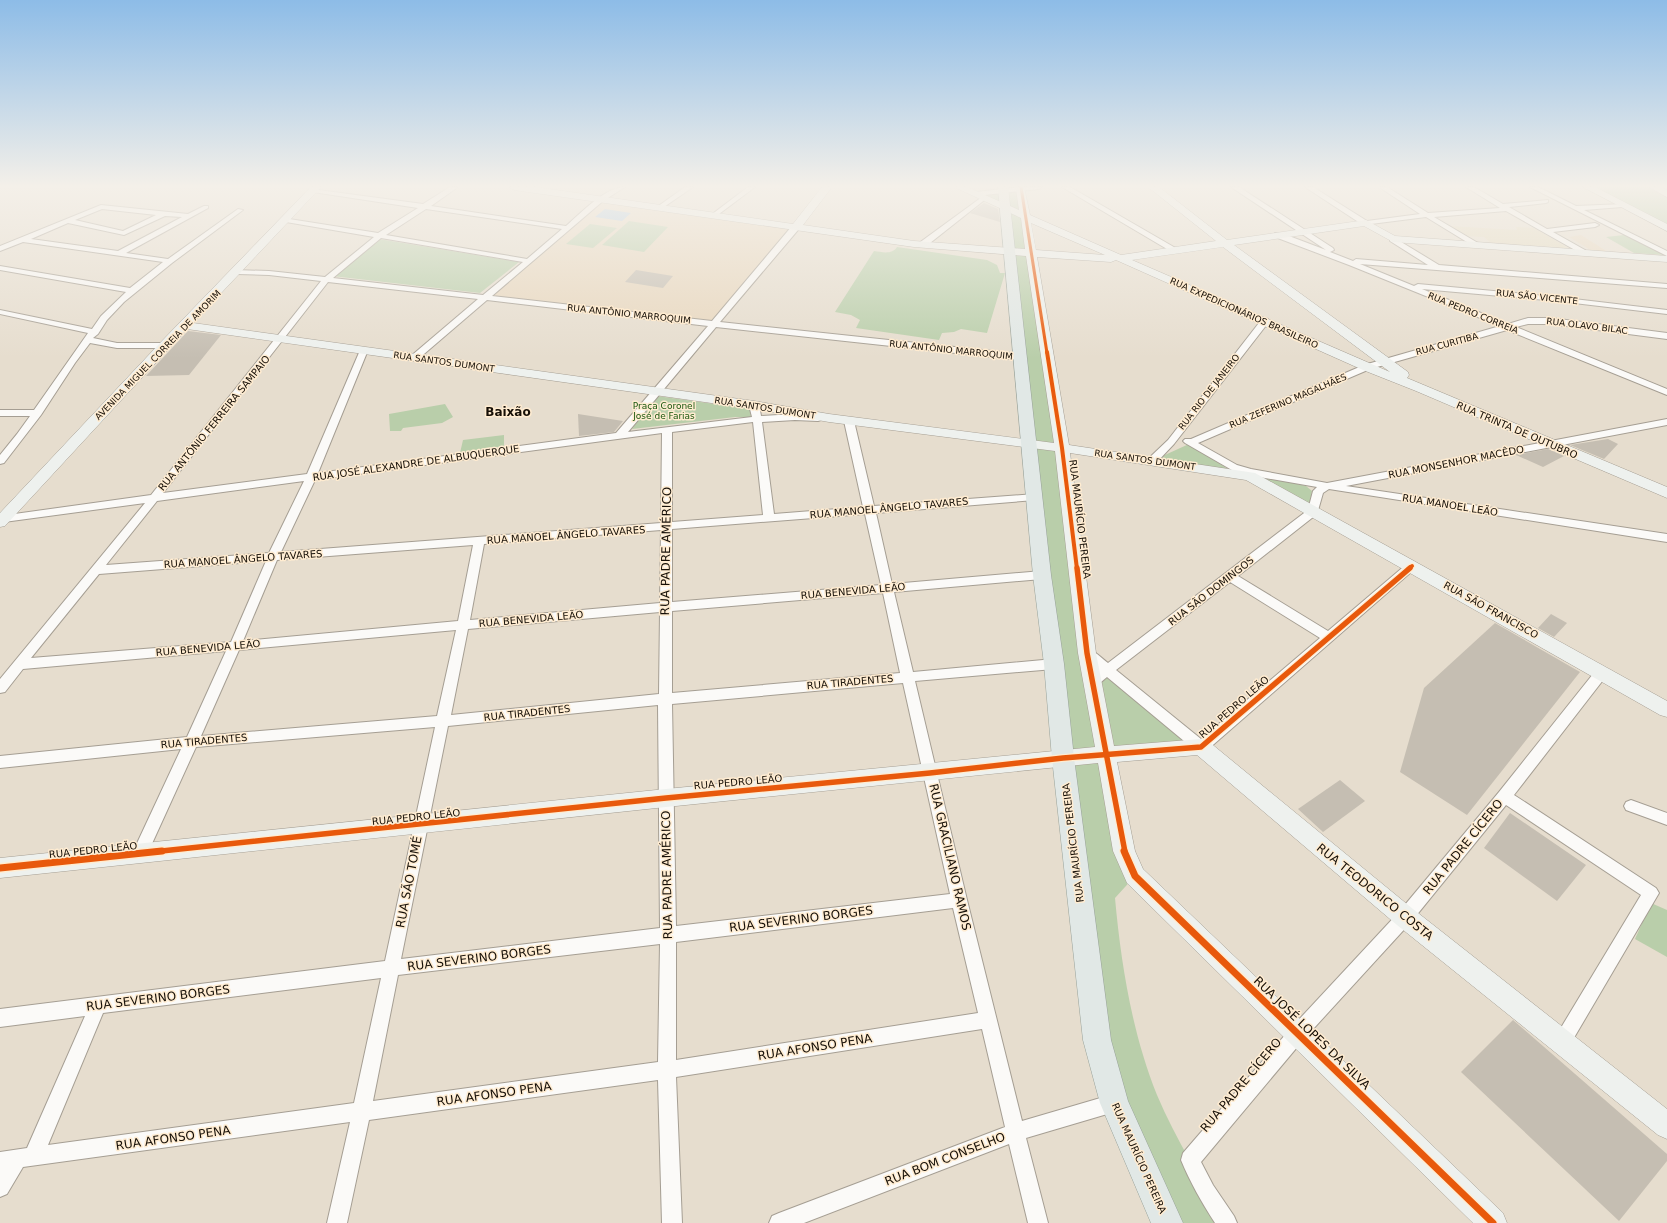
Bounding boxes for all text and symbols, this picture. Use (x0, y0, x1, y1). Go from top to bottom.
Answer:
street label: RUA EXPEDICIONÁRIOS BRASILEIRO (1168, 275, 1320, 350)
street label: AVENIDA MIGUEL CORREIA DE AMORIM (93, 288, 223, 422)
street label: RUA SÃO VICENTE (1496, 288, 1579, 306)
street label: RUA PEDRO CORREIA (1426, 290, 1520, 336)
street label: RUA ANTÔNIO MARROQUIM (567, 302, 691, 325)
street label: RUA OLAVO BILAC (1546, 316, 1628, 336)
street label: RUA CURITIBA (1415, 331, 1480, 357)
street label: RUA ANTÔNIO MARROQUIM (889, 338, 1013, 361)
street label: RUA SANTOS DUMONT (393, 350, 496, 374)
street label: RUA ANTÔNIO FERREIRA SAMPAIO (155, 352, 272, 493)
street label: RUA RIO DE JANEIRO (1176, 352, 1242, 432)
street label: RUA ZEFERINO MAGALHÃES (1228, 372, 1348, 430)
street label: RUA SANTOS DUMONT (714, 395, 817, 421)
street label: RUA TRINTA DE OUTUBRO (1455, 399, 1579, 461)
park label: Praça Coronel José de Farias (632, 401, 695, 421)
district label: Baixão (485, 405, 531, 419)
street label: RUA JOSÉ ALEXANDRE DE ALBUQUERQUE (312, 442, 520, 483)
street label: RUA MONSENHOR MACÊDO (1387, 442, 1525, 481)
street label: RUA SANTOS DUMONT (1094, 448, 1197, 472)
street label: RUA MAURÍCIO PEREIRA (1067, 459, 1094, 579)
street label: RUA PADRE AMÉRICO (657, 487, 674, 615)
street label: RUA MANOEL LEÃO (1401, 491, 1499, 518)
street label: RUA MANOEL ÂNGELO TAVARES (809, 495, 969, 520)
street label: RUA MANOEL ÂNGELO TAVARES (486, 523, 646, 546)
street label: RUA MANOEL ÂNGELO TAVARES (163, 547, 323, 570)
street label: RUA SÃO DOMINGOS (1166, 554, 1256, 628)
street label: RUA SÃO FRANCISCO (1442, 579, 1541, 641)
street label: RUA BENEVIDA LEÃO (800, 580, 906, 601)
street label: RUA BENEVIDA LEÃO (478, 608, 584, 629)
street label: RUA BENEVIDA LEÃO (155, 637, 261, 658)
street label: RUA TIRADENTES (806, 673, 894, 691)
street label: RUA PEDRO LEÃO (1196, 673, 1271, 740)
street label: RUA TIRADENTES (483, 703, 571, 723)
street label: RUA TIRADENTES (160, 732, 248, 750)
street label: RUA PEDRO LEÃO (693, 772, 783, 791)
street label: RUA GRACILIANO RAMOS (926, 782, 974, 932)
street label: RUA MAURÍCIO PEREIRA (1059, 783, 1086, 903)
street label: RUA PADRE CÍCERO (1420, 796, 1506, 897)
street label: RUA PEDRO LEÃO (371, 806, 461, 827)
street label: RUA PADRE AMÉRICO (658, 811, 675, 939)
street label: RUA SÃO TOMÉ (392, 835, 425, 929)
street label: RUA PEDRO LEÃO (48, 839, 138, 860)
street label: RUA TEODORICO COSTA (1314, 841, 1437, 944)
street label: RUA SEVERINO BORGES (728, 903, 874, 935)
street label: RUA SEVERINO BORGES (406, 942, 552, 974)
street label: RUA JOSÉ LOPES DA SILVA (1251, 973, 1374, 1093)
street label: RUA SEVERINO BORGES (85, 982, 231, 1014)
street label: RUA AFONSO PENA (757, 1031, 874, 1063)
street label: RUA PADRE CÍCERO (1197, 1034, 1284, 1135)
street label: RUA AFONSO PENA (436, 1079, 553, 1109)
street label: RUA MAURÍCIO PEREIRA (1110, 1101, 1169, 1215)
street label: RUA AFONSO PENA (115, 1123, 232, 1153)
street label: RUA BOM CONSELHO (883, 1130, 1007, 1188)

